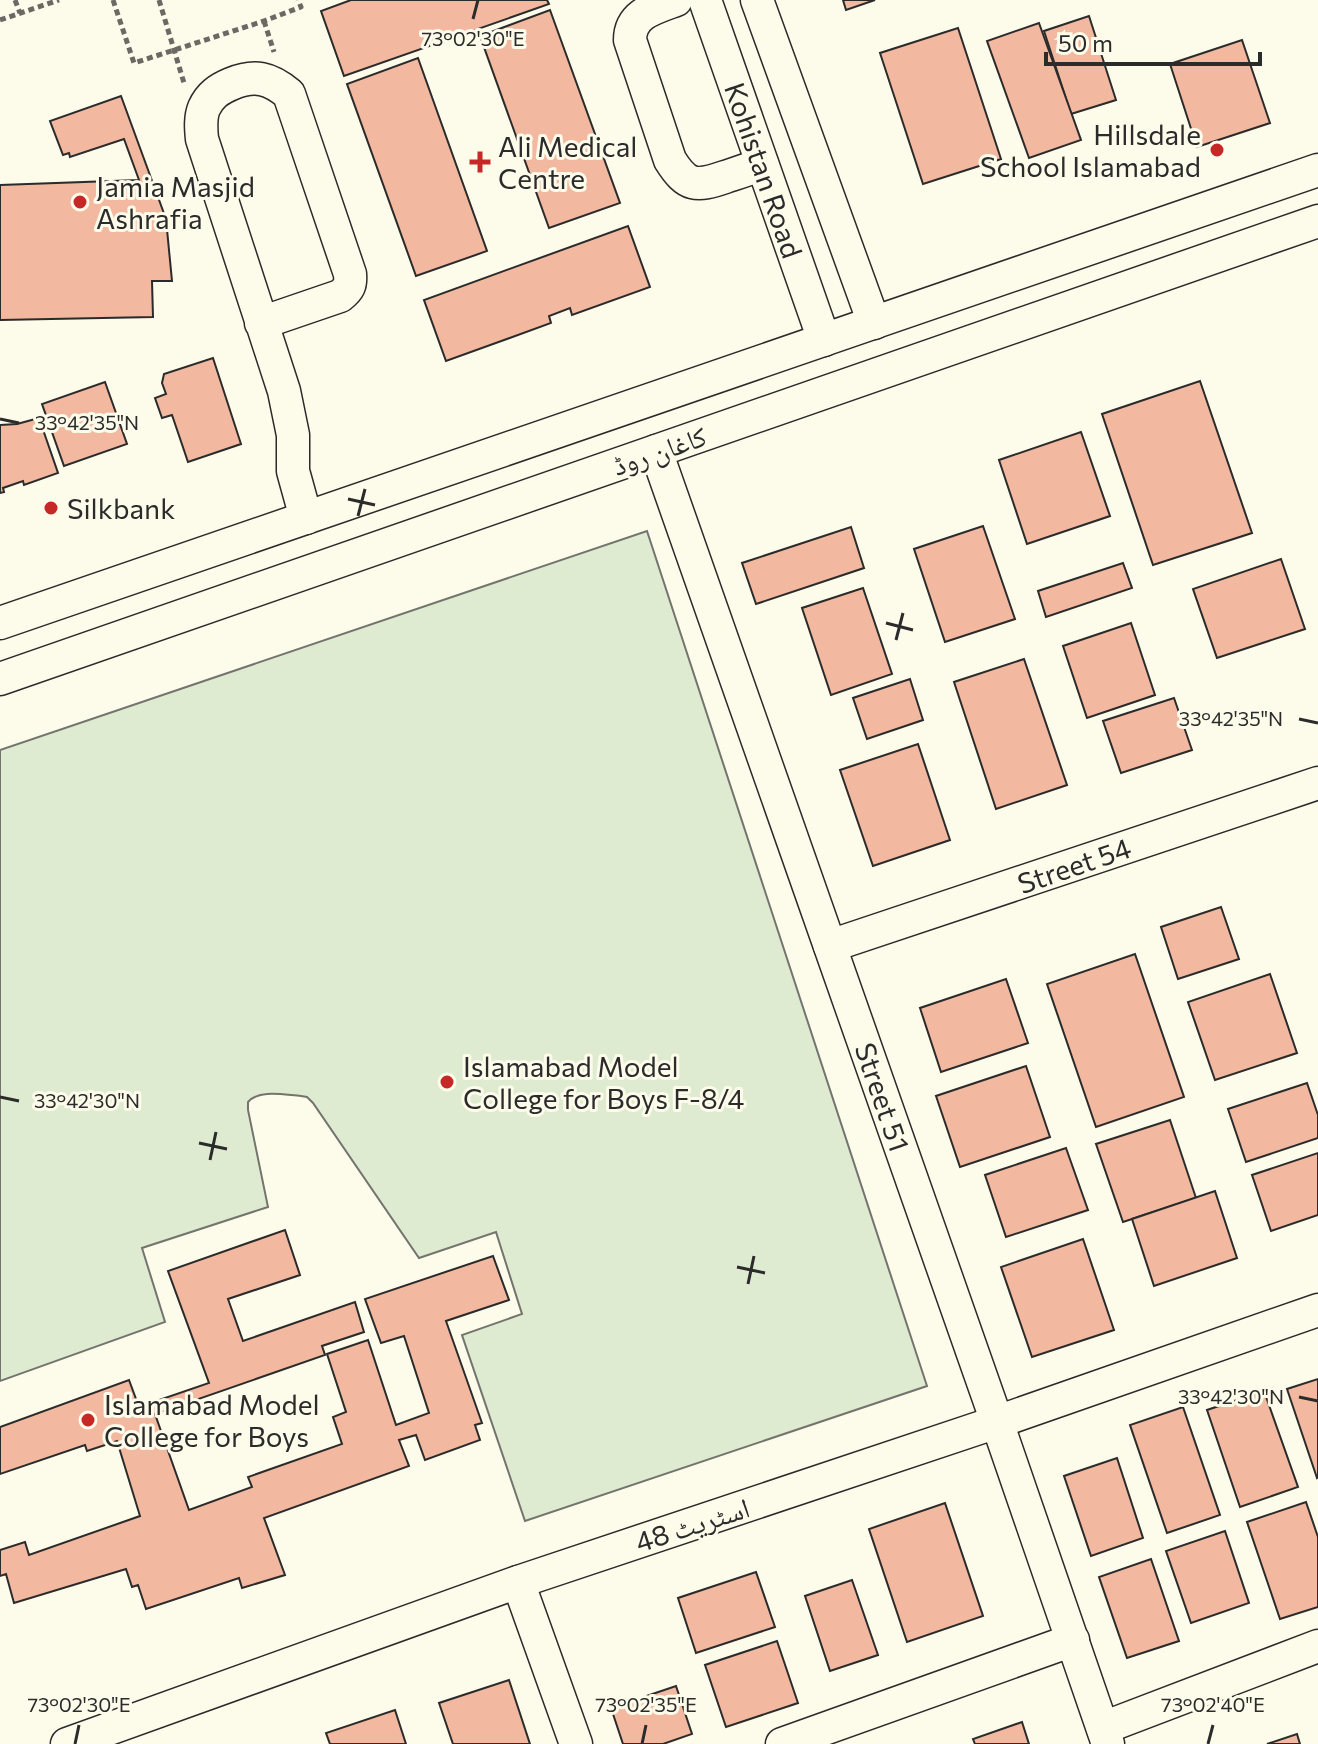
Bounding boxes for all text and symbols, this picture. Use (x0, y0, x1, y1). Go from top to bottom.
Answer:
scale bar (1046, 16, 1260, 66)
text: 73°02'30"E (421, 26, 525, 50)
text: 50 m (1058, 28, 1113, 57)
street label: Kohistan Road (718, 78, 810, 262)
place label: Hillsdale School Islamabad (980, 117, 1201, 183)
place label: Ali Medical Centre (498, 129, 637, 195)
marker: Hillsdale School Islamabad (1208, 141, 1226, 159)
marker: Ali Medical Centre (469, 151, 491, 173)
place label: Jamia Masjid Ashrafia (96, 169, 255, 235)
marker: Jamia Masjid Ashrafia (71, 193, 89, 211)
text: 33°42'35"N (35, 410, 139, 434)
street label: کاغان روڈ (608, 418, 711, 483)
place label: Silkbank (67, 491, 175, 525)
marker: Silkbank (42, 499, 60, 517)
text: 33°42'35"N (1179, 706, 1283, 730)
street label: Street 54 (1013, 830, 1135, 900)
street label: Street 51 (849, 1038, 917, 1156)
place label: Islamabad Model College for Boys F-8/4 (463, 1049, 745, 1115)
marker: Islamabad Model College for Boys F-8/4 (438, 1073, 456, 1091)
text: 33°42'30"N (34, 1088, 140, 1112)
text: 33°42'30"N (1178, 1384, 1284, 1408)
place label: Islamabad Model College for Boys (104, 1387, 320, 1453)
marker: Islamabad Model College for Boys (79, 1411, 97, 1429)
street label: اسٹریٹ 48 (631, 1490, 754, 1559)
text: 73°02'30"E (27, 1692, 131, 1716)
text: 73°02'35"E (595, 1692, 697, 1716)
text: 73°02'40"E (1161, 1692, 1265, 1716)

